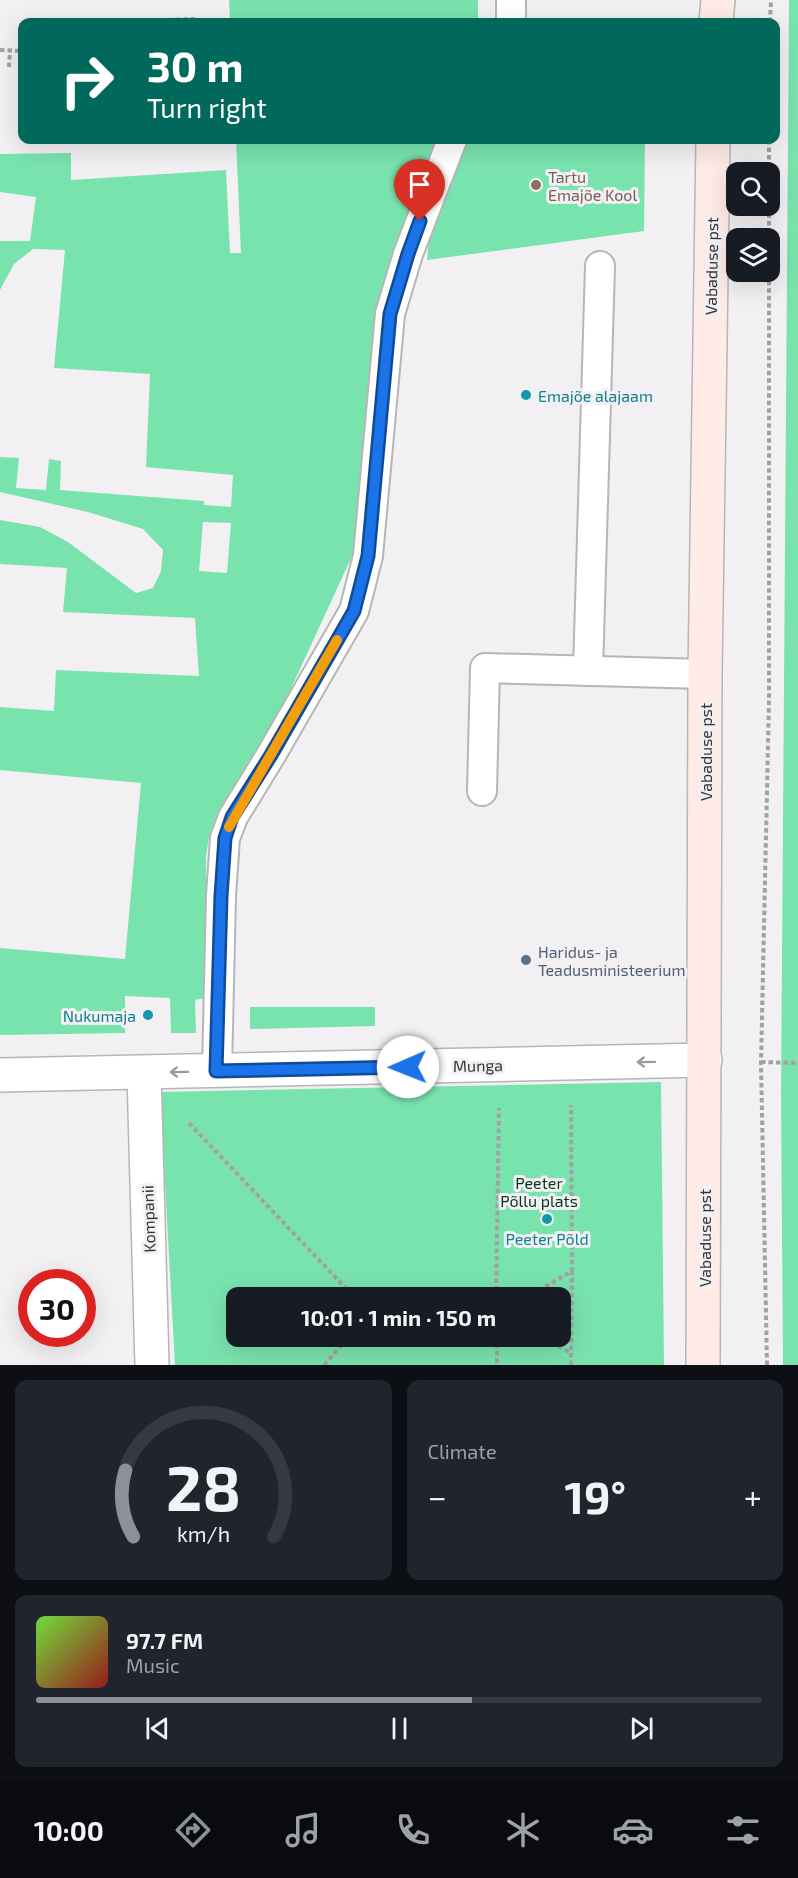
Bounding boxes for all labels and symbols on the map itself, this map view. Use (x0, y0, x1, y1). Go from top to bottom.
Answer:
pin (394, 159, 445, 221)
place label: Tartu Emajõe Kool (548, 167, 637, 205)
marker: Tartu Emajõe Kool (529, 178, 543, 192)
street label: Vabaduse pst (701, 217, 721, 315)
place label: Emajõe alajaam (538, 386, 653, 406)
marker: Emajõe alajaam (519, 388, 533, 402)
street label: Vabaduse pst (696, 703, 715, 801)
place label: Haridus- ja Teadusministeerium (538, 942, 685, 979)
marker: Haridus- ja Teadusministeerium (519, 953, 533, 967)
place label: Nukumaja (63, 1006, 136, 1026)
marker: Nukumaja (141, 1008, 155, 1022)
position arrow (376, 1035, 440, 1099)
street label: Munga (453, 1055, 503, 1075)
one-way arrow (637, 1056, 657, 1067)
one-way arrow (169, 1066, 189, 1078)
park label: Peeter Põllu plats (500, 1173, 578, 1210)
street label: Kompanii (137, 1185, 159, 1253)
street label: Vabaduse pst (695, 1189, 714, 1287)
marker: Peeter Põld (540, 1212, 554, 1226)
place label: Peeter Põld (505, 1229, 589, 1248)
speed limit sign: 30 (18, 1269, 96, 1347)

